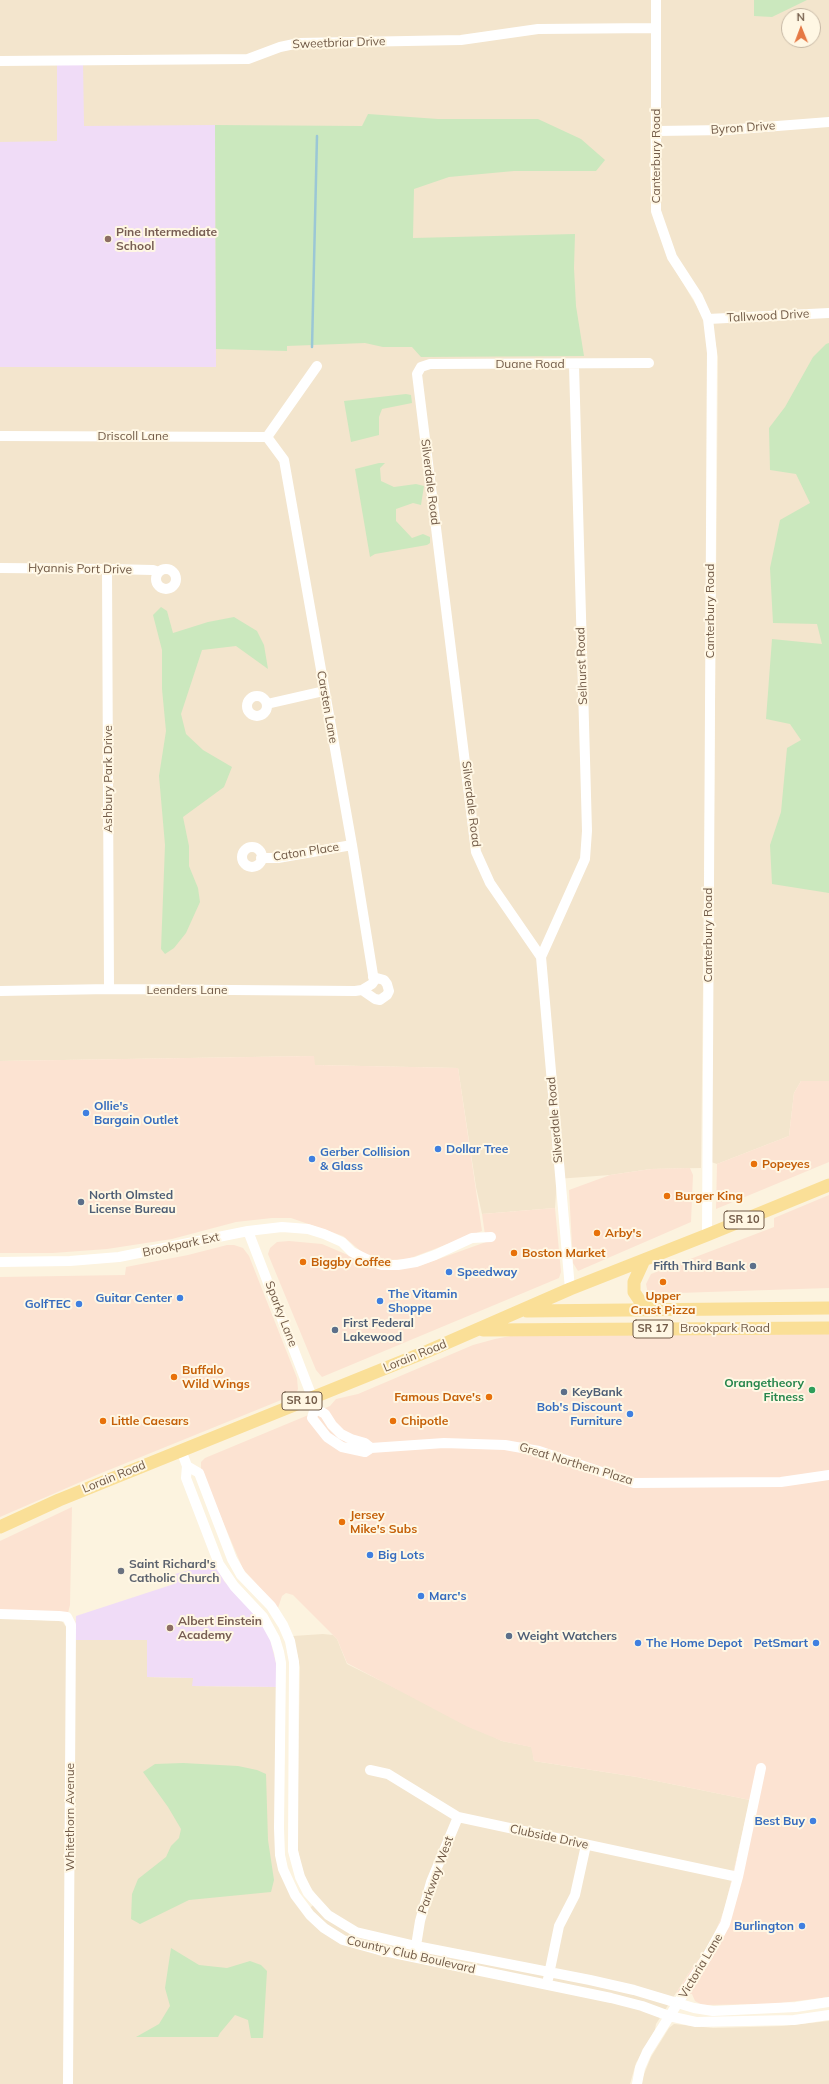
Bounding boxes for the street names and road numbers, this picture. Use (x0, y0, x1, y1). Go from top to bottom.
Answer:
street label: Sweetbriar Drive (292, 34, 386, 52)
street label: Canterbury Road (649, 108, 663, 204)
street label: Byron Drive (710, 119, 776, 137)
street label: Tallwood Drive (726, 307, 810, 325)
street label: Duane Road (495, 357, 565, 371)
street label: Driscoll Lane (98, 429, 168, 443)
street label: Silverdale Road (418, 438, 442, 526)
street label: Hyannis Port Drive (28, 561, 132, 577)
street label: Canterbury Road (703, 563, 717, 659)
street label: Selhurst Road (573, 627, 591, 705)
street label: Carsten Lane (314, 670, 340, 744)
street label: Ashbury Park Drive (101, 725, 115, 833)
street label: Silverdale Road (459, 760, 483, 848)
street label: Caton Place (272, 840, 340, 864)
street label: Canterbury Road (701, 887, 715, 983)
street label: Leenders Lane (147, 983, 227, 997)
street label: Silverdale Road (544, 1076, 566, 1164)
road number: SR 10 (724, 1211, 764, 1229)
street label: Brookpark Ext (141, 1230, 221, 1260)
street label: Sparky Lane (262, 1279, 300, 1349)
road number: SR 17 (633, 1320, 673, 1338)
street label: Brookpark Road (680, 1321, 770, 1335)
street label: Lorain Road (381, 1337, 449, 1375)
road number: SR 10 (282, 1392, 322, 1410)
street label: Great Northern Plaza (517, 1440, 635, 1488)
street label: Lorain Road (80, 1458, 148, 1496)
street label: Whitethorn Avenue (63, 1763, 77, 1871)
street label: Clubside Drive (508, 1822, 590, 1852)
street label: Parkway West (415, 1834, 457, 1916)
street label: Victoria Lane (676, 1931, 726, 2001)
street label: Country Club Boulevard (345, 1933, 477, 1977)

